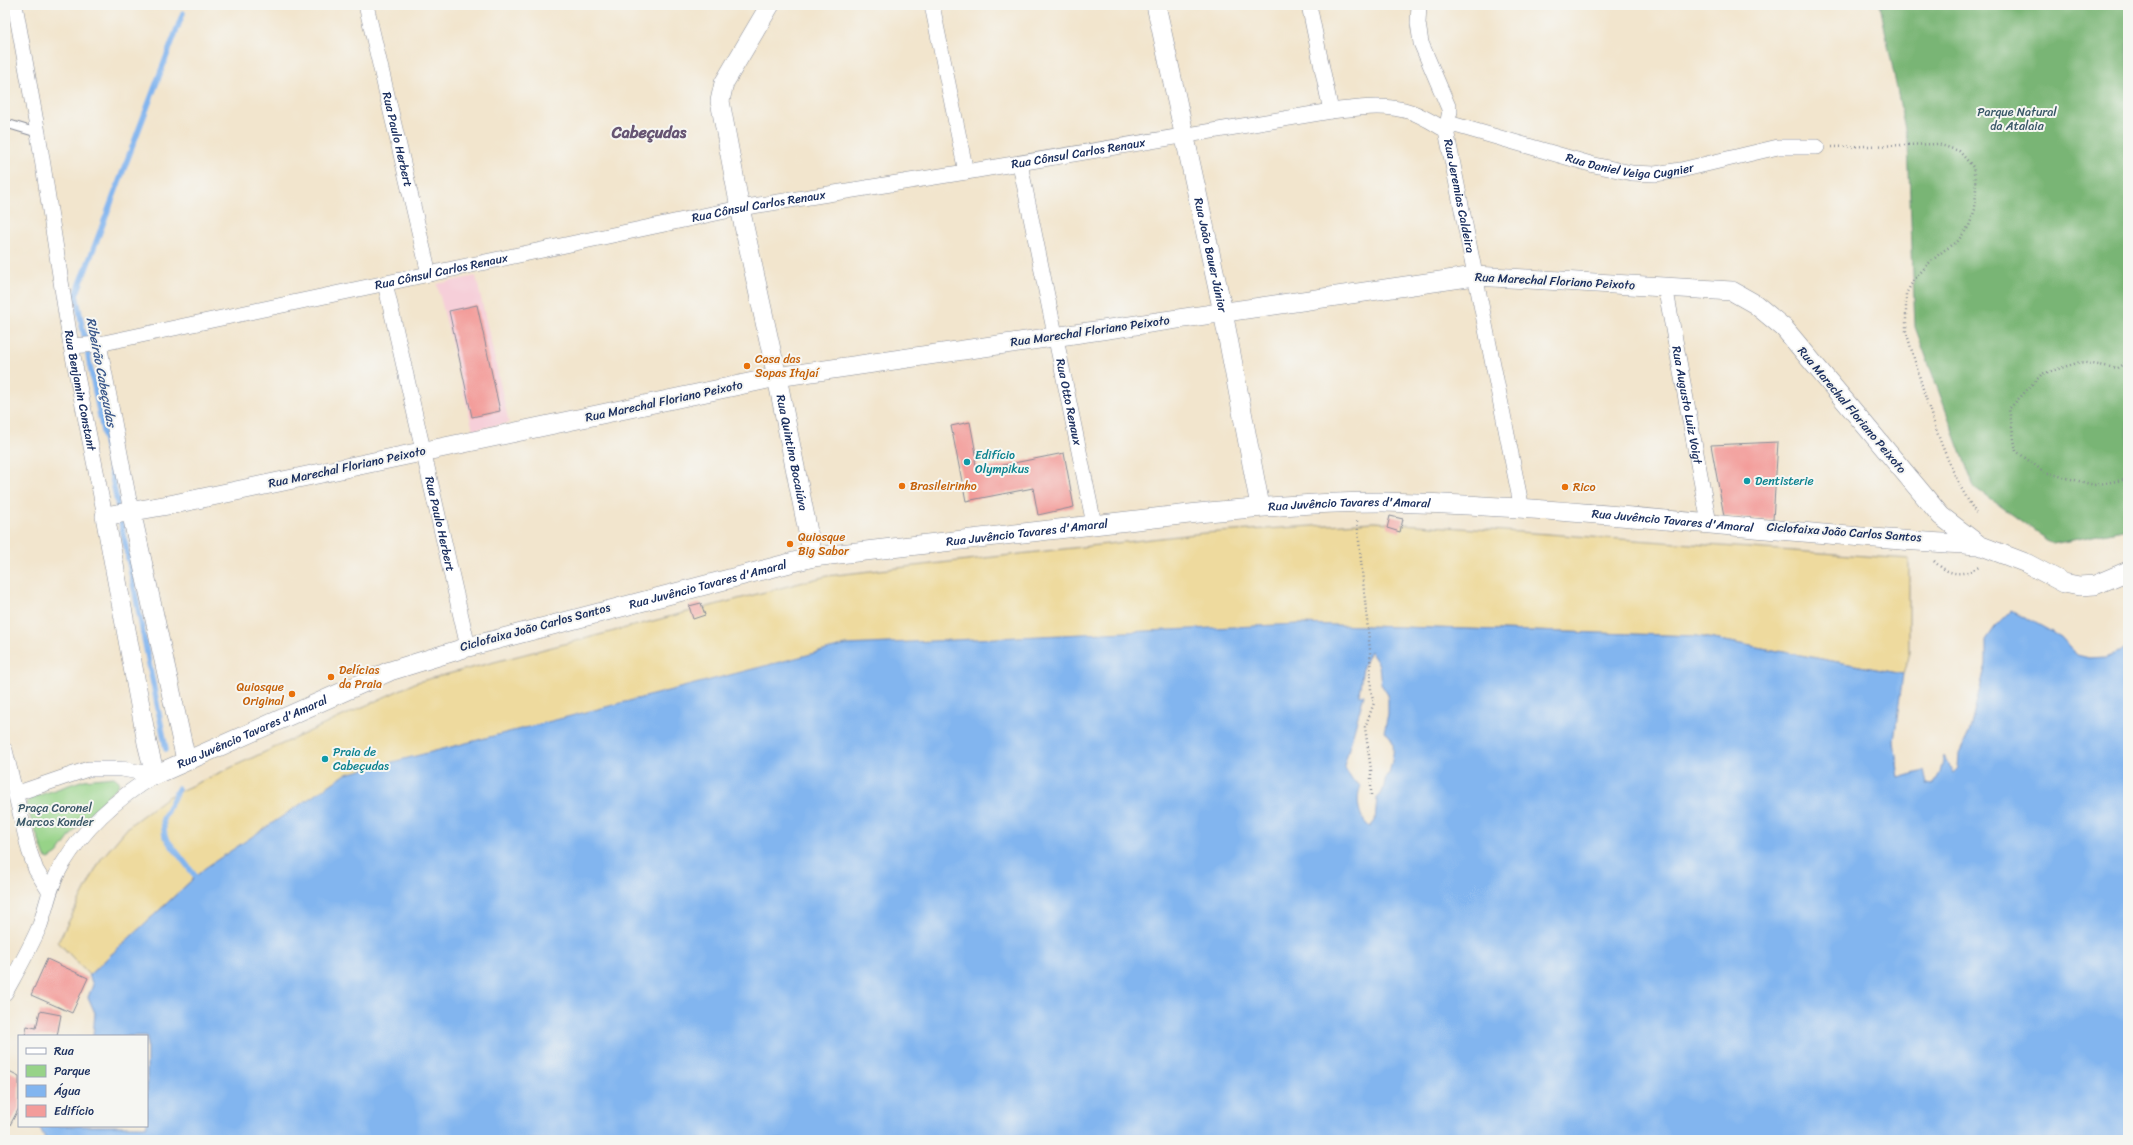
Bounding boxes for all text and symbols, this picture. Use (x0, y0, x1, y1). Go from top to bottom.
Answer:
street label: Rua Paulo Herbert (376, 90, 419, 189)
park label: Parque Natural da Atalaia (1977, 101, 2057, 137)
district label: Cabeçudas (611, 118, 687, 147)
street label: Rua Cônsul Carlos Renaux (1010, 131, 1148, 175)
street label: Rua Jeremias Caldeira (1437, 137, 1481, 255)
street label: Rua Daniel Veiga Cugnier (1563, 146, 1697, 185)
street label: Rua Cônsul Carlos Renaux (690, 183, 828, 229)
street label: Rua João Bauer Júnior (1187, 196, 1234, 316)
street label: Rua Cônsul Carlos Renaux (373, 246, 511, 296)
street label: Rua Marechal Floriano Peixoto (1474, 266, 1636, 296)
street label: Rua Marechal Floriano Peixoto (1009, 309, 1171, 353)
water label: Ribeirão Cabeçudas (80, 315, 124, 431)
street label: Rua Benjamin Constant (58, 329, 103, 454)
street label: Rua Marechal Floriano Peixoto (1792, 341, 1912, 479)
street label: Rua Augusto Luiz Voigt (1665, 344, 1709, 467)
place label: Casa das Sopas Itajaí (755, 348, 820, 384)
street label: Rua Otto Renaux (1049, 357, 1089, 448)
marker: Casa das Sopas Itajaí (742, 361, 752, 371)
street label: Rua Marechal Floriano Peixoto (583, 374, 745, 428)
street label: Rua Quintino Bocaiúva (770, 393, 815, 513)
street label: Rua Marechal Floriano Peixoto (266, 440, 428, 494)
place label: Edifício Olympikus (975, 444, 1029, 480)
marker: Edifício Olympikus (962, 457, 972, 467)
place label: Dentisterie (1755, 470, 1814, 492)
street label: Rua Paulo Herbert (418, 474, 461, 574)
place label: Brasileirinho (910, 475, 977, 497)
place label: Rico (1573, 476, 1596, 498)
marker: Dentisterie (1742, 476, 1752, 486)
marker: Brasileirinho (897, 481, 907, 491)
marker: Rico (1560, 482, 1570, 492)
street label: Rua Juvêncio Tavares d'Amaral (1267, 491, 1432, 518)
street label: Rua Juvêncio Tavares d'Amaral (1591, 503, 1755, 539)
street label: Rua Juvêncio Tavares d'Amaral (945, 512, 1109, 553)
street label: Ciclofaixa João Carlos Santos (1766, 516, 1922, 548)
place label: Quiosque Big Sabor (798, 526, 850, 562)
marker: Quiosque Big Sabor (785, 539, 795, 549)
street label: Rua Juvêncio Tavares d'Amaral (626, 553, 790, 616)
street label: Ciclofaixa João Carlos Santos (457, 596, 613, 658)
place label: Delícias da Praia (339, 659, 382, 695)
marker: Delícias da Praia (326, 672, 336, 682)
place label: Quiosque Original (237, 676, 285, 712)
street label: Rua Juvêncio Tavares d'Amaral (174, 689, 332, 775)
marker: Quiosque Original (287, 689, 297, 699)
place label: Praia de Cabeçudas (333, 741, 389, 777)
marker: Praia de Cabeçudas (320, 754, 330, 764)
park label: Praça Coronel Marcos Konder (16, 797, 95, 833)
legend (18, 1035, 148, 1127)
text: Rua (54, 1040, 75, 1062)
text: Parque (54, 1060, 91, 1082)
text: Água (53, 1080, 81, 1102)
text: Edifício (54, 1100, 94, 1122)

